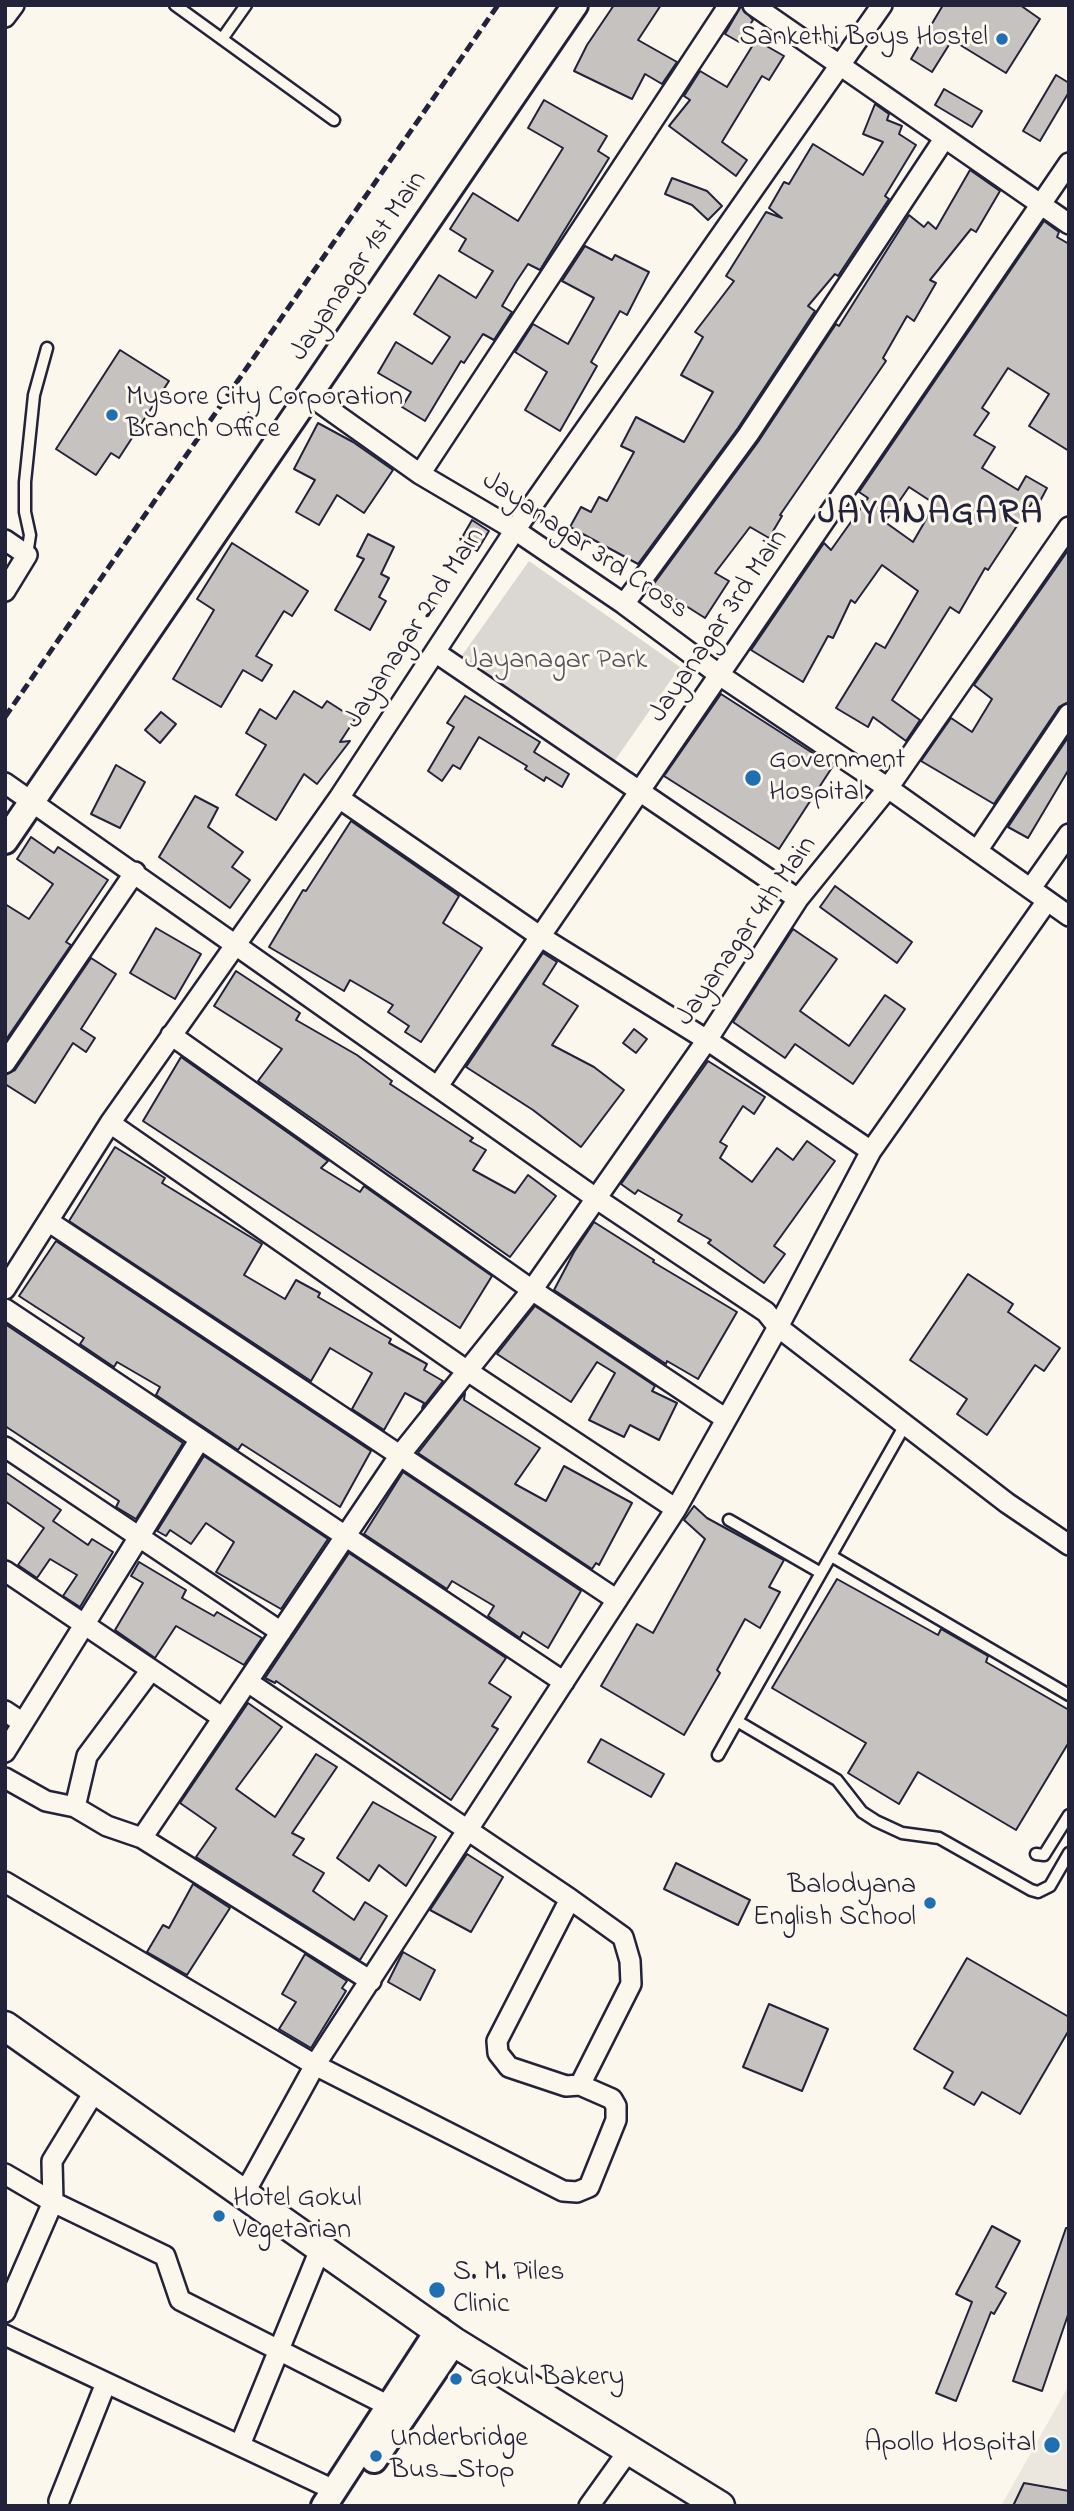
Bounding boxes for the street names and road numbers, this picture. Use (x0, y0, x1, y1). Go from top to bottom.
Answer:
street label: Jayanagar 1st Main (284, 165, 436, 369)
street label: Jayanagar 3rd Cross (474, 465, 694, 629)
street label: Jayanagar 2nd Main (338, 522, 494, 736)
street label: Jayanagar 3rd Main (643, 524, 797, 730)
street label: Jayanagar 4th Main (670, 831, 826, 1033)

